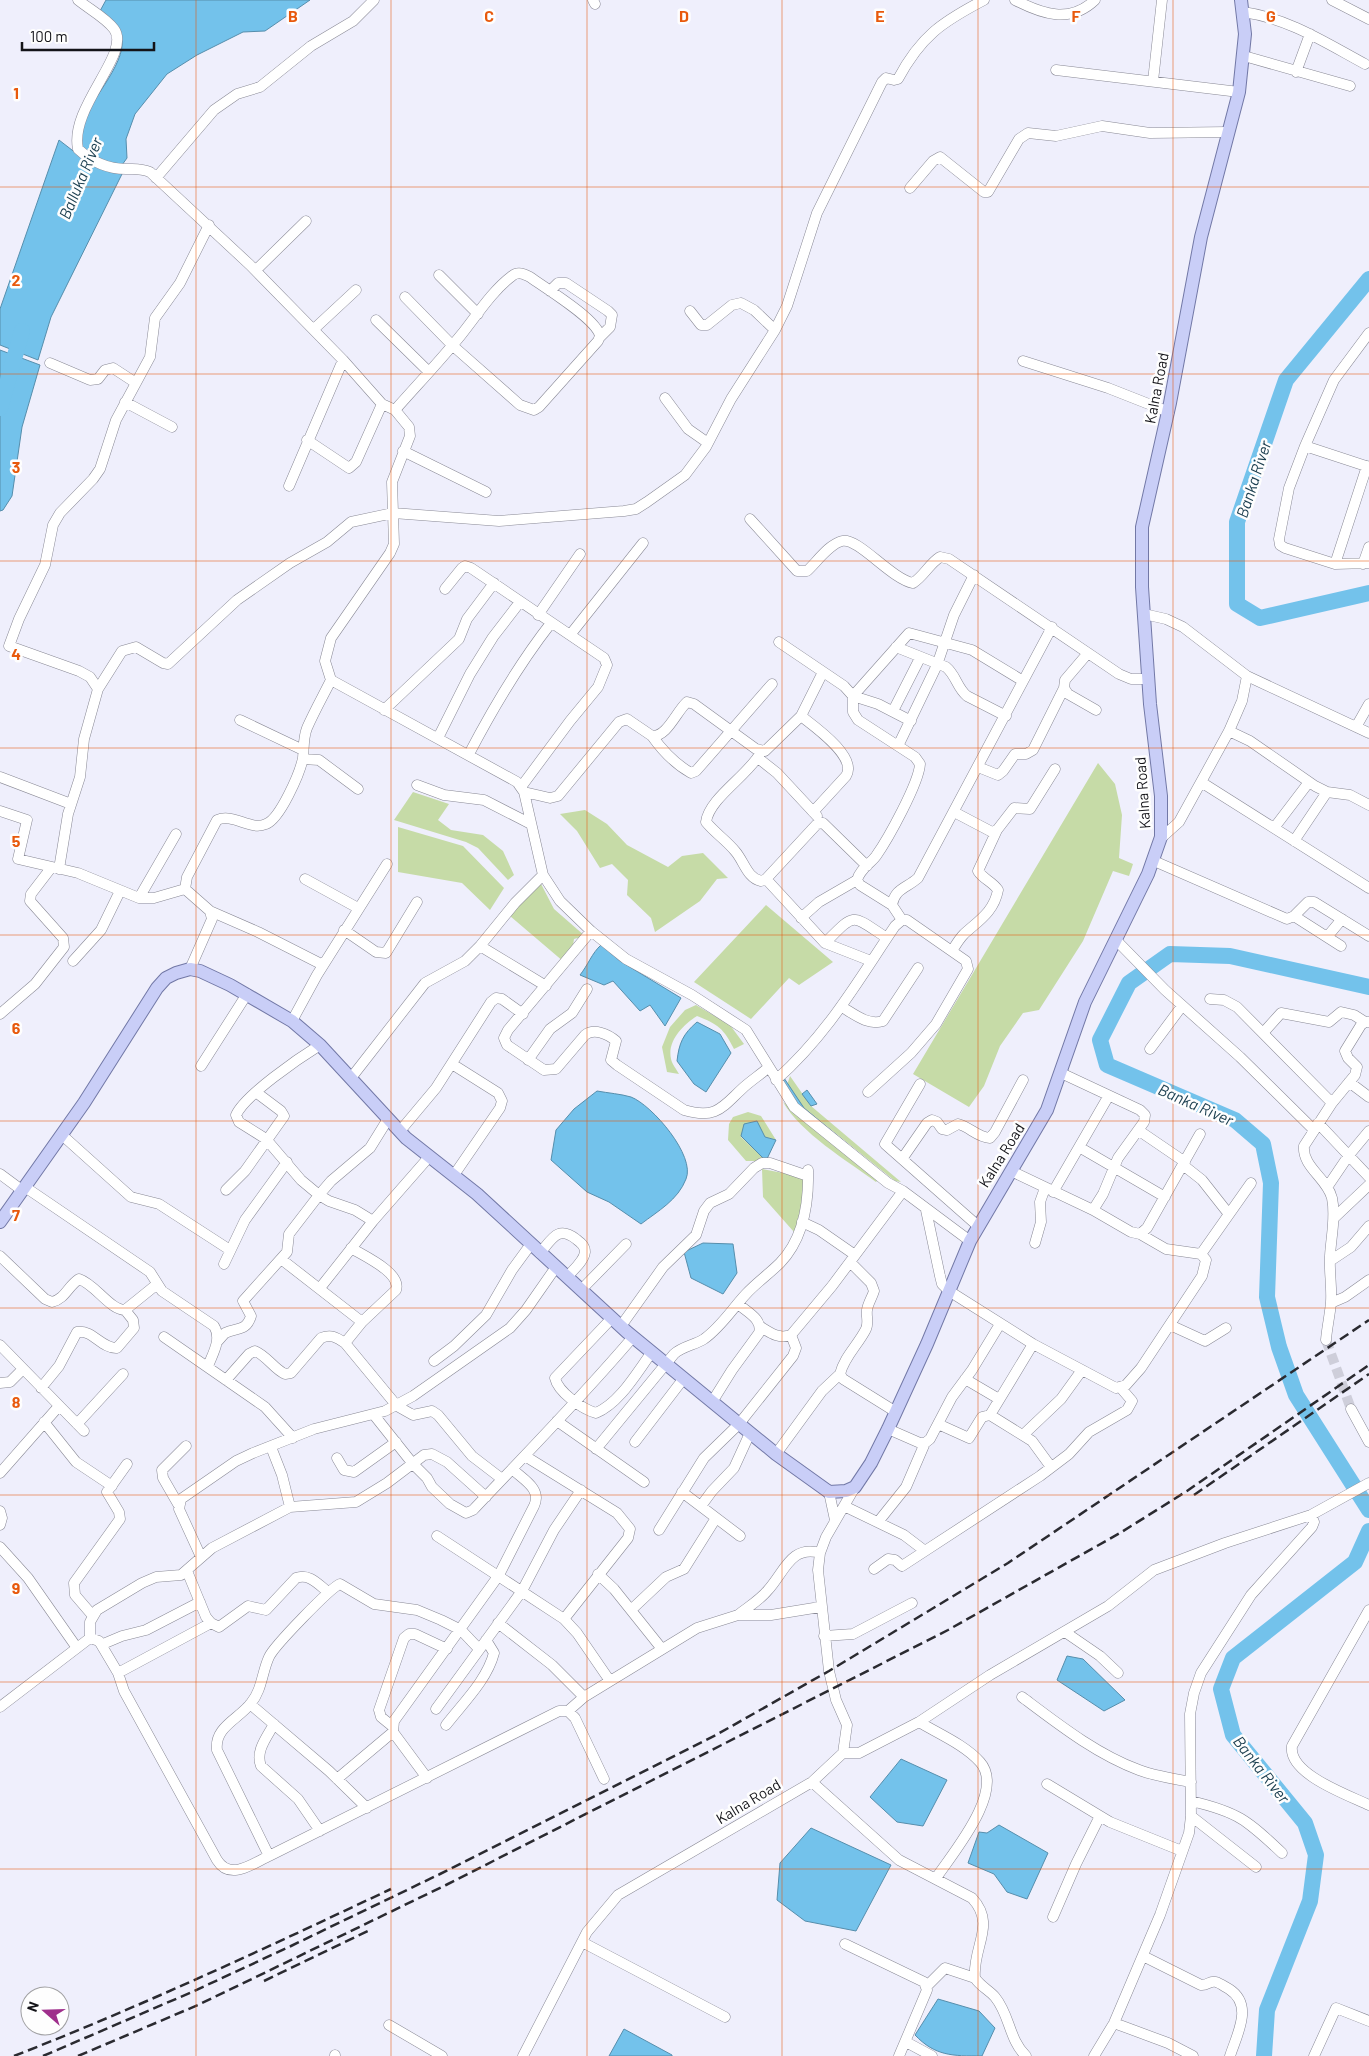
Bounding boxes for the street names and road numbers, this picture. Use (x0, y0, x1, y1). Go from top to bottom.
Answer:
street label: Kalna Road (1140, 351, 1172, 425)
street label: Kalna Road (1131, 756, 1153, 830)
street label: Kalna Road (974, 1120, 1028, 1190)
street label: Kalna Road (712, 1775, 784, 1827)

